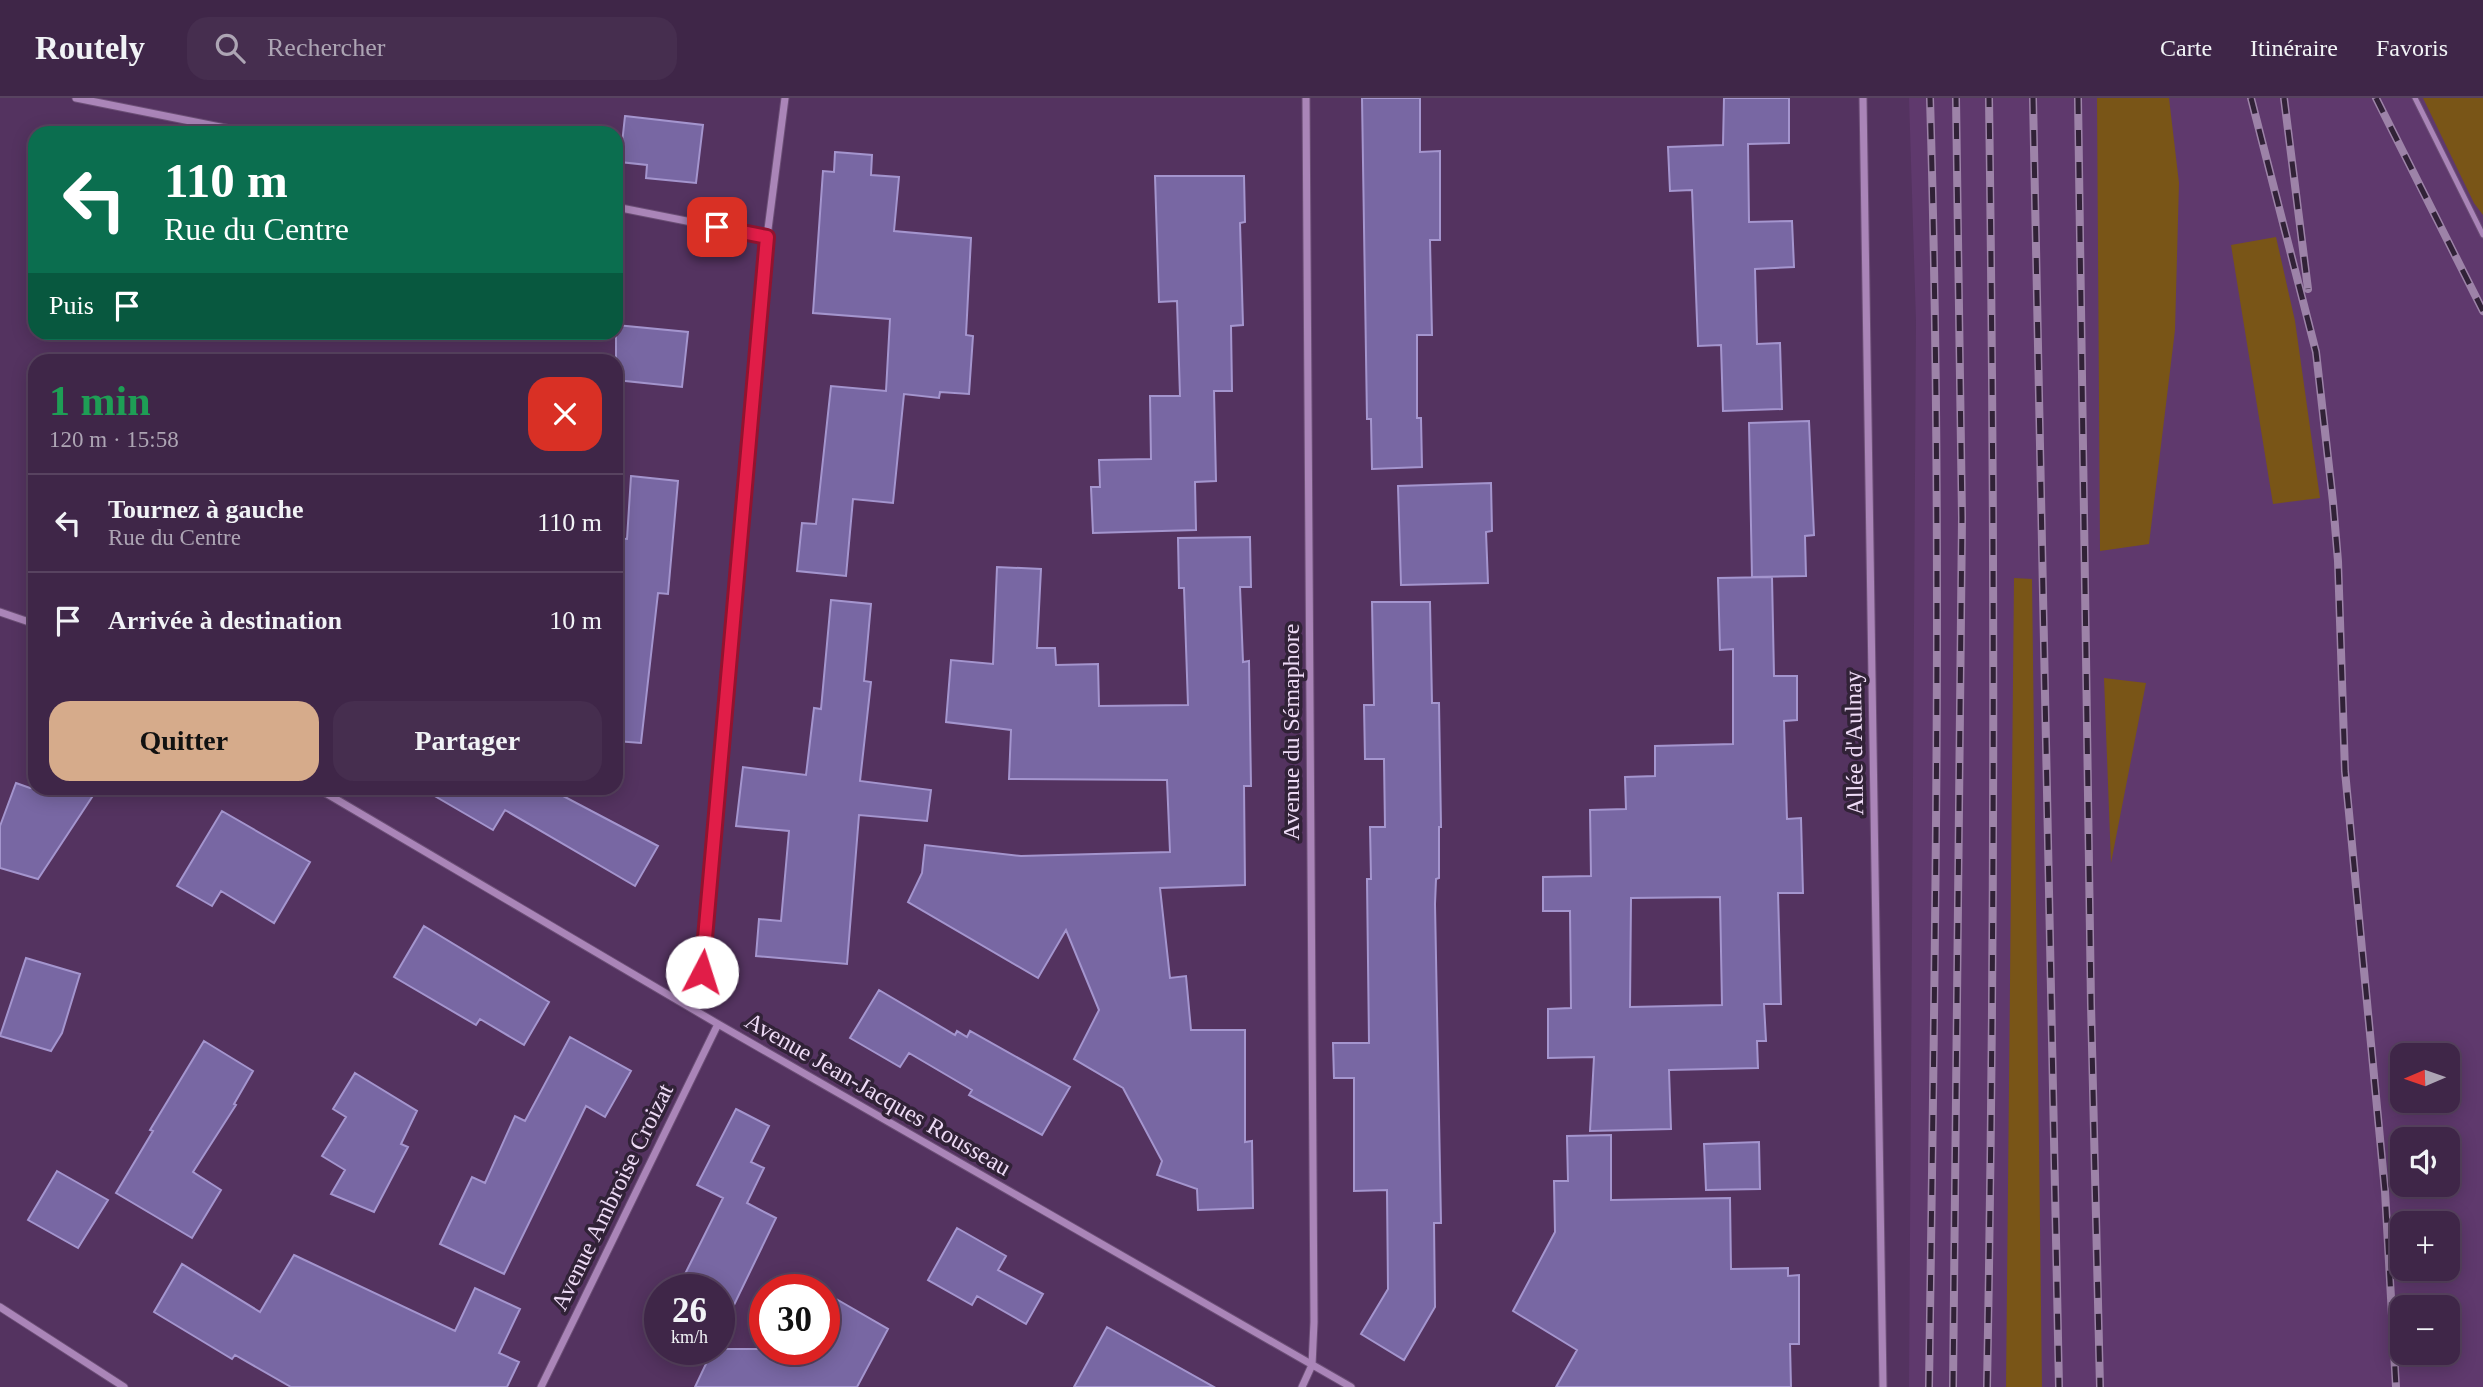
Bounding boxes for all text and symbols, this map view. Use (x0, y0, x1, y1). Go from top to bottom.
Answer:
search box (187, 17, 677, 80)
icon: search (211, 29, 249, 67)
text: Routely (35, 30, 145, 66)
text: Rechercher (267, 33, 385, 62)
text: Carte (2160, 35, 2212, 61)
text: Itinéraire (2250, 35, 2338, 61)
text: Favoris (2376, 35, 2448, 61)
text: 110 m (164, 153, 288, 208)
icon: left (49, 154, 140, 245)
pin (687, 197, 747, 257)
icon: arrive (698, 208, 736, 246)
text: Rue du Centre (164, 211, 349, 247)
icon: arrive (108, 287, 146, 325)
text: Puis (49, 291, 94, 320)
button: close (528, 377, 602, 451)
text: 1 min (49, 378, 151, 424)
text: 120 m · 15:58 (49, 427, 179, 452)
text: Tournez à gauche (108, 495, 304, 524)
icon: left (49, 504, 87, 542)
text: 110 m (537, 508, 602, 537)
text: Rue du Centre (108, 525, 241, 550)
icon: arrive (49, 602, 87, 640)
text: Arrivée à destination (108, 606, 342, 635)
text: 10 m (549, 606, 602, 635)
street label: Avenue du Sémaphore (1278, 624, 1304, 840)
street label: Allée d'Aulnay (1840, 670, 1868, 816)
button: Quitter (49, 701, 319, 781)
button: Partager (333, 701, 602, 781)
position arrow (665, 935, 739, 1009)
street label: Avenue Jean-Jacques Rousseau (741, 1007, 1015, 1181)
north arrow (2390, 1043, 2460, 1113)
map controls (2390, 1043, 2460, 1365)
street label: Avenue Ambroise Croizat (546, 1079, 678, 1315)
button: sound (2390, 1127, 2460, 1197)
button: + (2390, 1211, 2460, 1281)
speed limit sign: 30 (749, 1274, 840, 1365)
text: 26 (672, 1291, 707, 1330)
button: − (2390, 1295, 2460, 1365)
text: km/h (671, 1327, 708, 1347)

